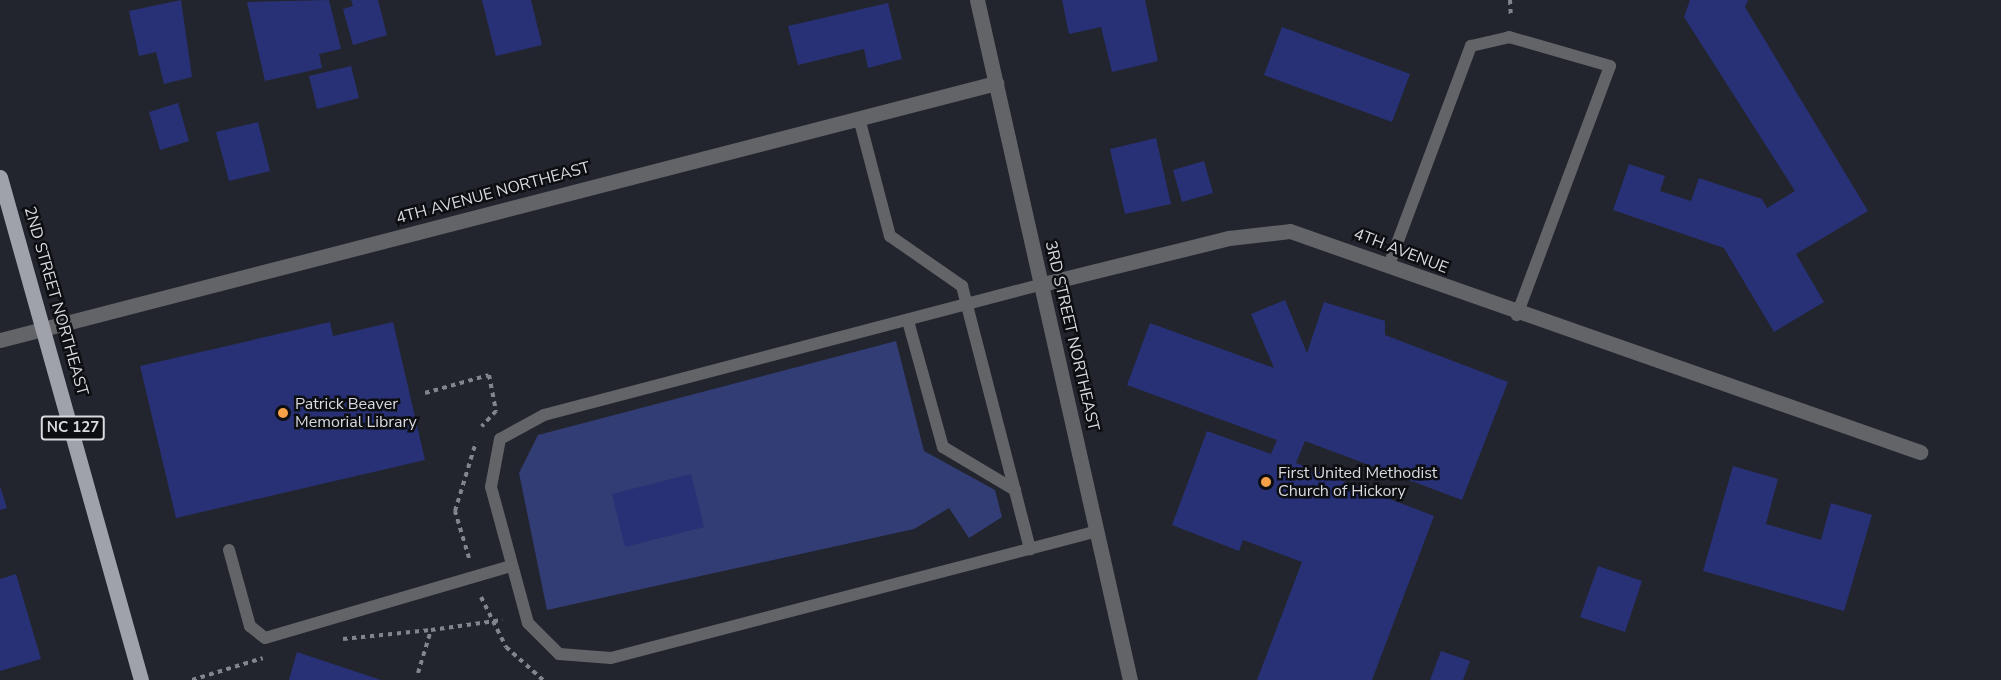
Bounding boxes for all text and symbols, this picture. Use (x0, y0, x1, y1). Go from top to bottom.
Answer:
street label: 4TH AVENUE NORTHEAST (394, 158, 592, 228)
street label: 2ND STREET NORTHEAST (20, 204, 92, 398)
street label: 4TH AVENUE (1351, 224, 1451, 278)
street label: 3RD STREET NORTHEAST (1041, 239, 1103, 433)
place label: Patrick Beaver Memorial Library (295, 394, 417, 432)
marker: Patrick Beaver Memorial Library (276, 406, 290, 420)
road number: NC 127 (40, 416, 106, 440)
place label: First United Methodist Church of Hickory (1278, 463, 1437, 501)
marker: First United Methodist Church of Hickory (1259, 475, 1273, 489)

